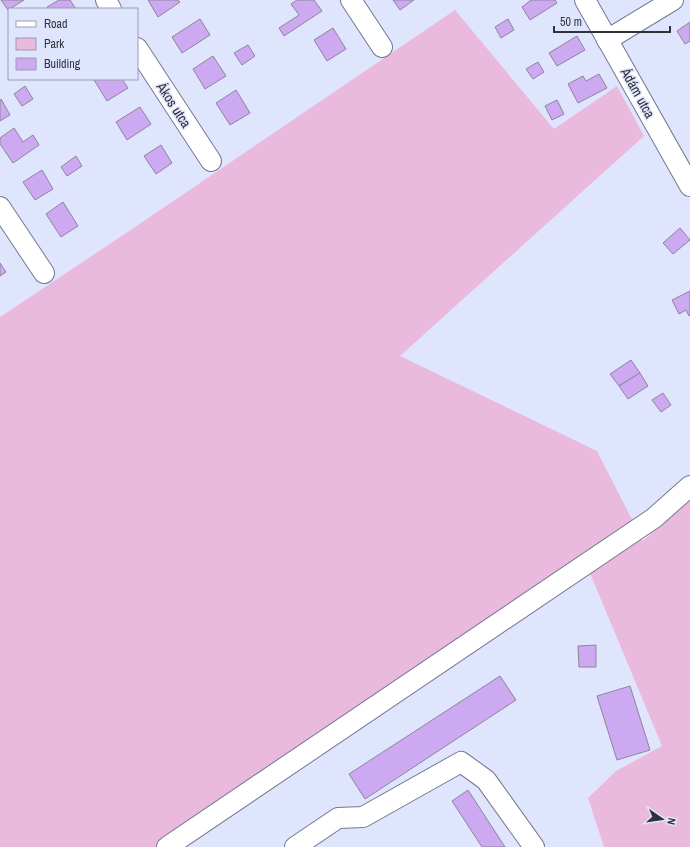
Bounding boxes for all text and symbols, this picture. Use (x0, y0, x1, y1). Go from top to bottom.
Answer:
legend (8, 8, 138, 80)
scale bar (554, 8, 670, 34)
text: 50 m (560, 14, 582, 30)
text: Road (44, 16, 68, 32)
text: Park (44, 36, 64, 52)
text: Building (44, 56, 81, 72)
street label: Ádám utca (616, 64, 659, 122)
street label: Ákos utca (152, 78, 196, 132)
north arrow (642, 799, 682, 839)
text: N (664, 817, 679, 826)

